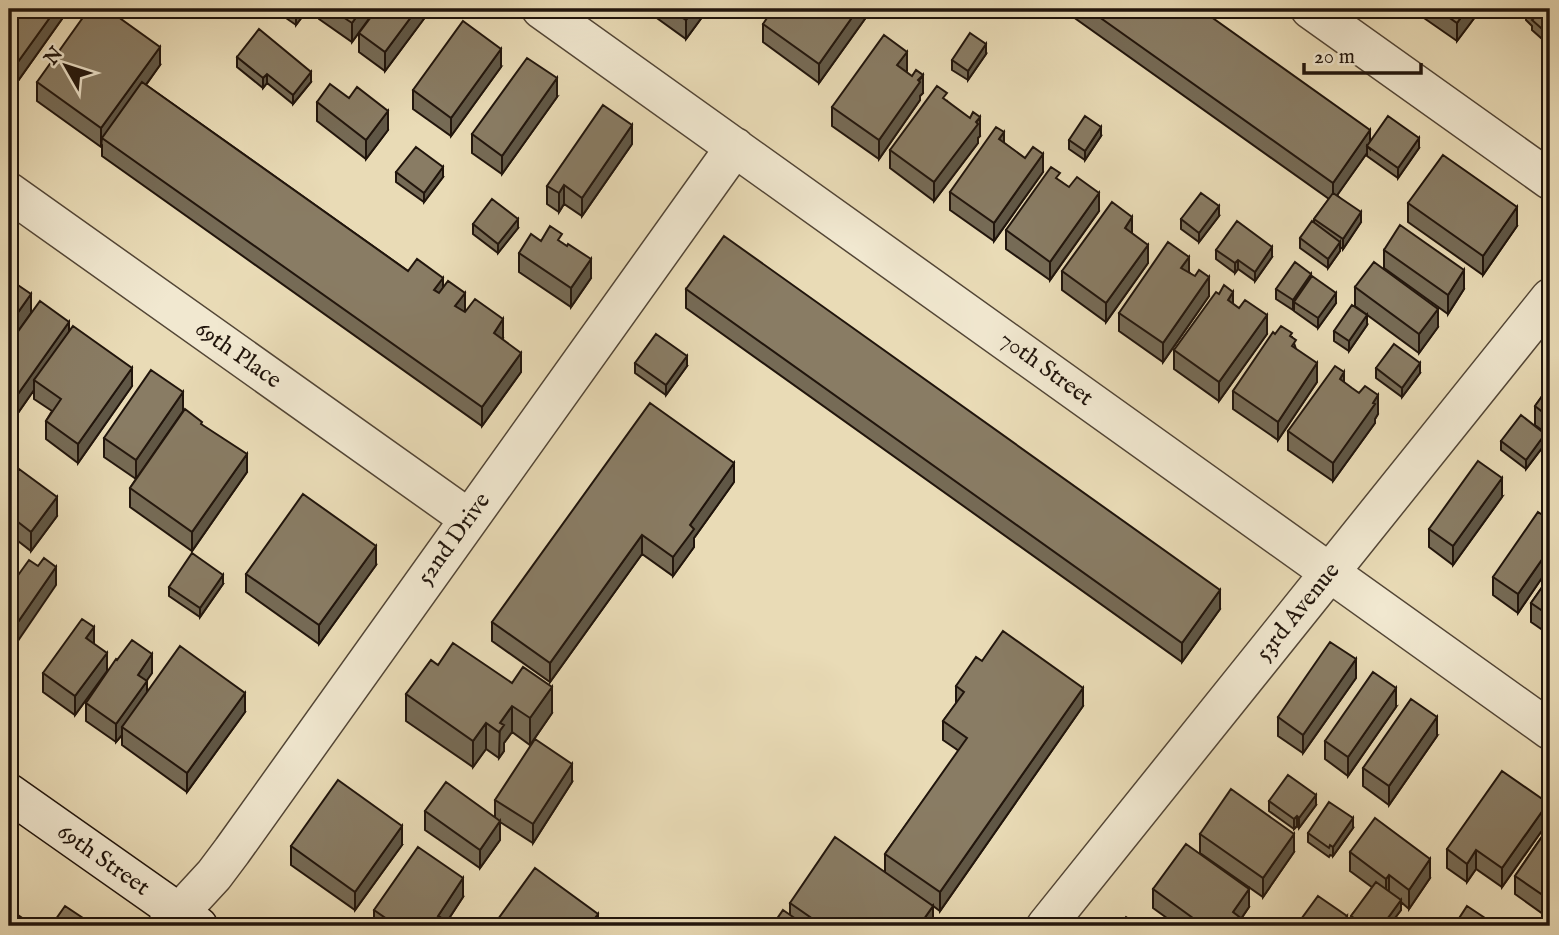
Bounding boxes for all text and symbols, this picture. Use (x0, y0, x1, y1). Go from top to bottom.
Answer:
north arrow (32, 32, 102, 102)
scale bar (1304, 32, 1421, 76)
text: N (39, 42, 69, 71)
text: 20 m (1314, 44, 1355, 71)
street label: 69th Place (189, 314, 287, 396)
street label: 70th Street (993, 324, 1099, 414)
street label: 52nd Drive (410, 487, 498, 591)
street label: 53rd Avenue (1249, 556, 1347, 668)
street label: 69th Street (50, 817, 156, 903)

